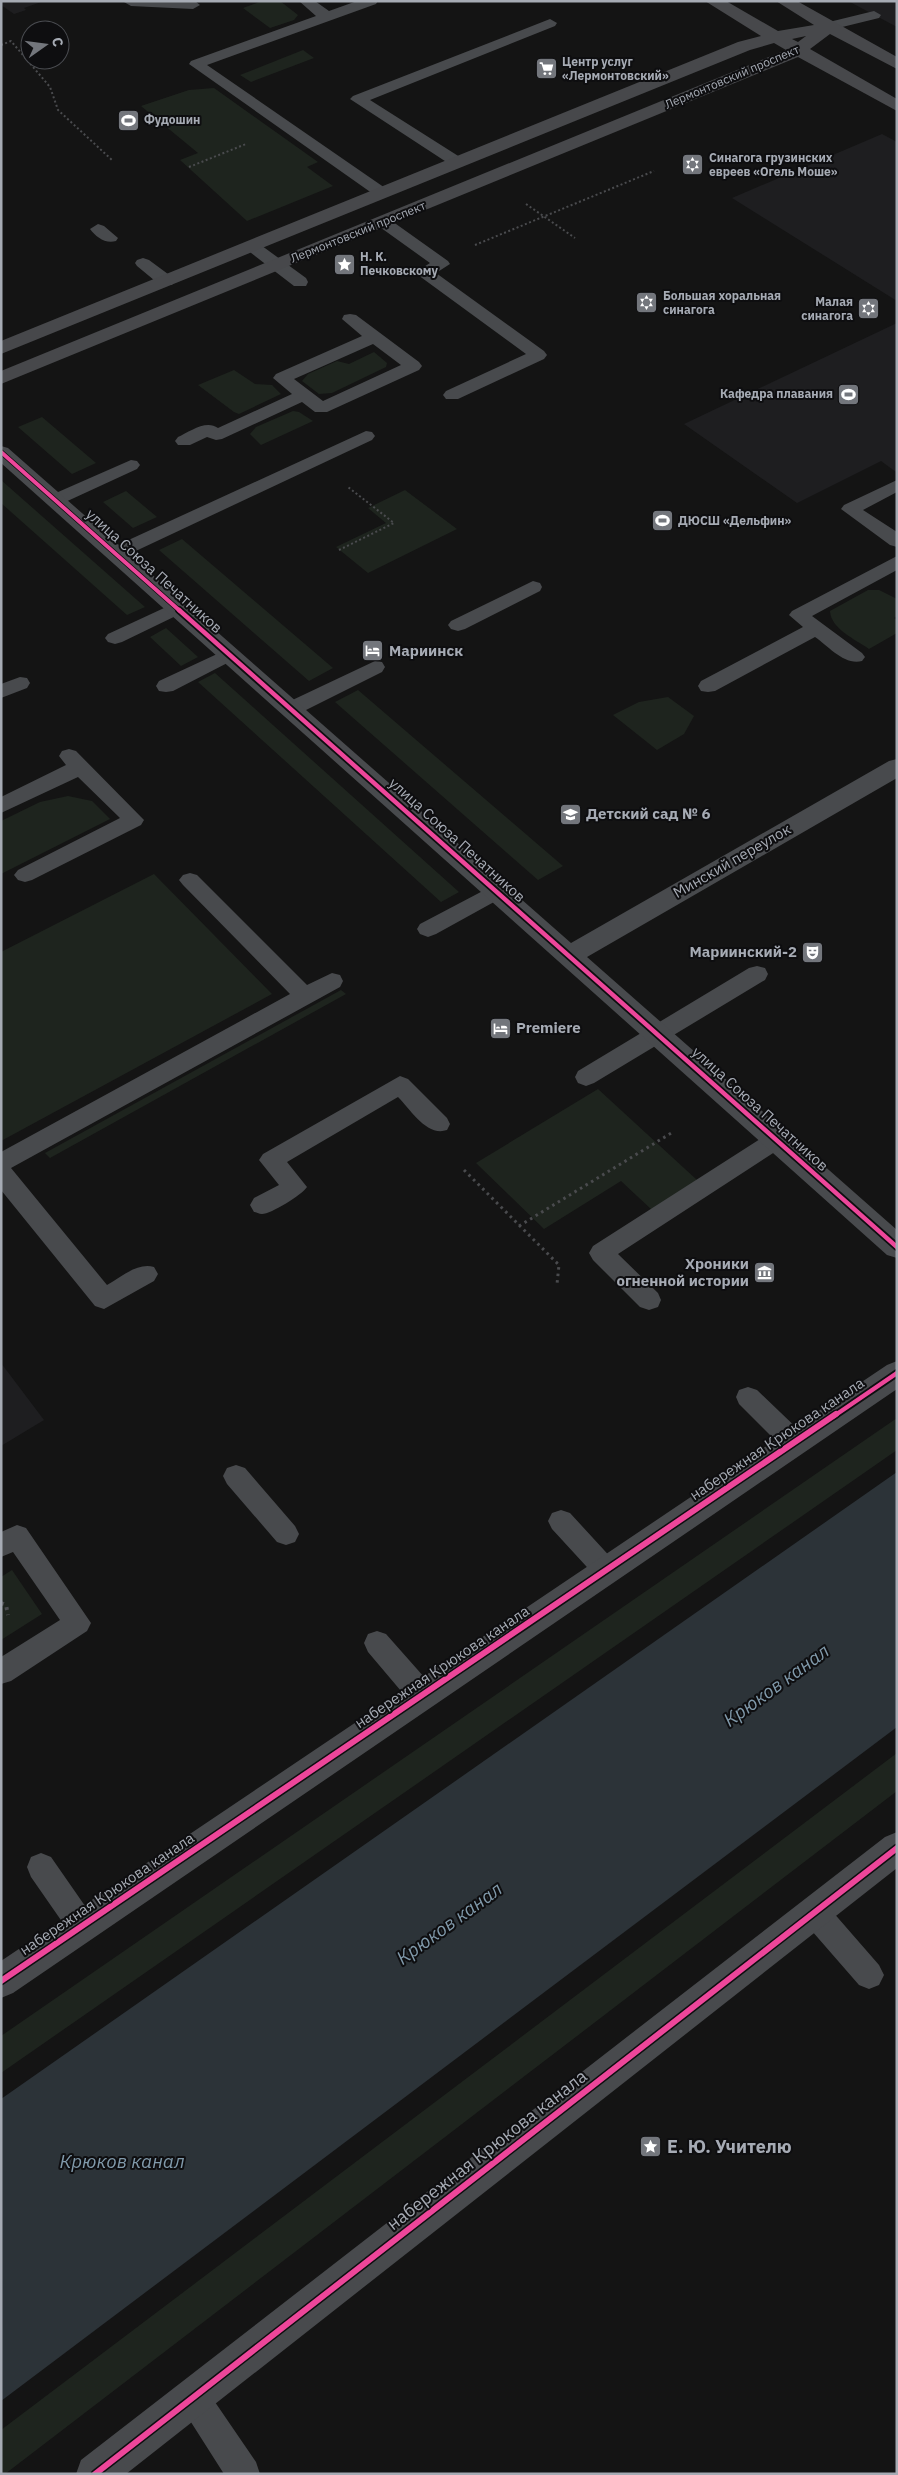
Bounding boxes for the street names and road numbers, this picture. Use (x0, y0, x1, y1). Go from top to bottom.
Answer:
street label: Лермонтовский проспект (662, 41, 802, 112)
street label: Лермонтовский проспект (288, 197, 428, 266)
street label: улица Союза Печатников (82, 504, 227, 637)
street label: улица Союза Печатников (385, 773, 530, 906)
street label: Минский переулок (669, 819, 794, 902)
street label: улица Союза Печатников (688, 1042, 833, 1175)
street label: набережная Крюкова канала (686, 1373, 868, 1504)
street label: набережная Крюкова канала (351, 1601, 533, 1732)
street label: набережная Крюкова канала (16, 1828, 198, 1959)
street label: набережная Крюкова канала (382, 2064, 592, 2235)

